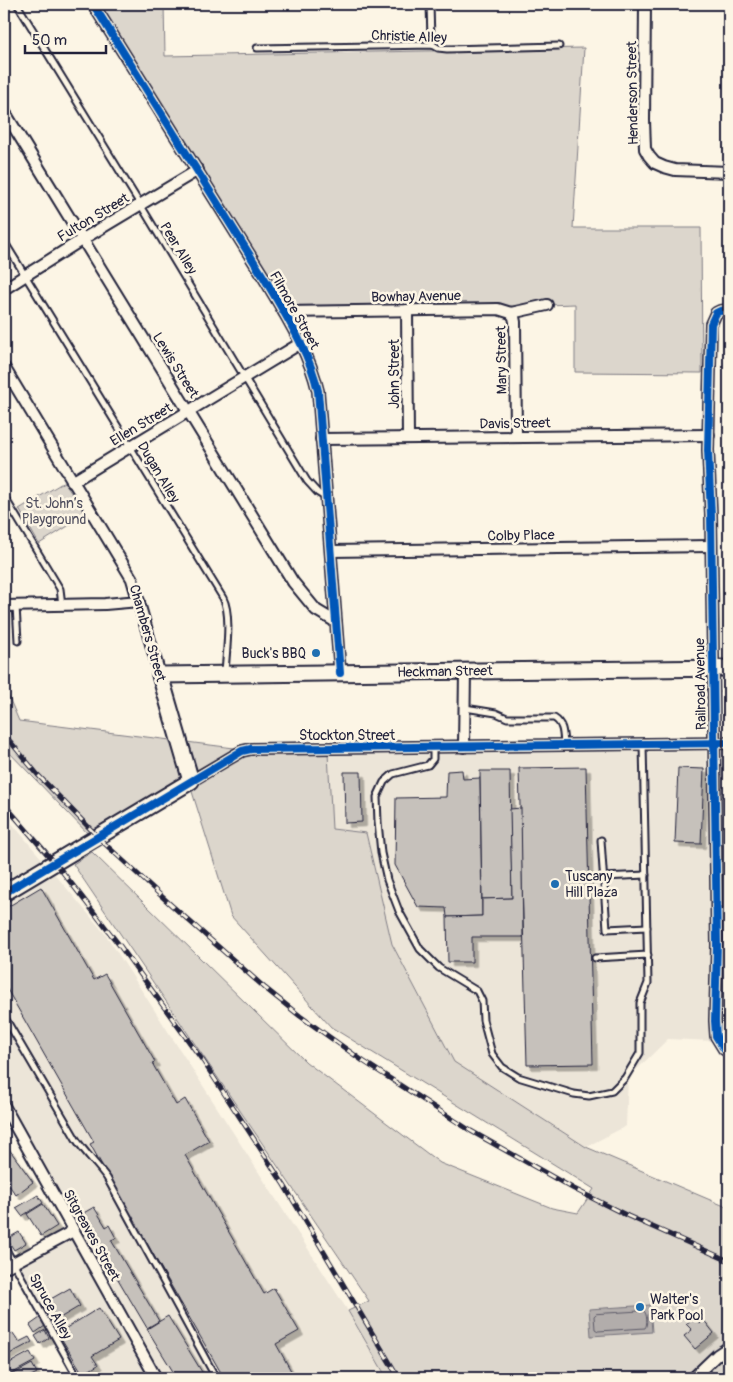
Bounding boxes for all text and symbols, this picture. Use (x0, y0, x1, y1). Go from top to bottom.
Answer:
scale bar (25, 22, 106, 54)
street label: Christie Alley (371, 27, 447, 46)
text: 50 m (32, 31, 67, 50)
street label: Henderson Street (623, 40, 642, 145)
street label: Fulton Street (54, 189, 133, 246)
street label: Pear Alley (156, 219, 201, 277)
street label: Filmore Street (266, 268, 323, 353)
street label: Bowhay Avenue (371, 287, 461, 306)
street label: Mary Street (492, 325, 511, 394)
street label: Lewis Street (149, 329, 203, 401)
street label: John Street (386, 339, 403, 409)
street label: Ellen Street (107, 399, 176, 450)
street label: Davis Street (479, 414, 551, 433)
street label: Dugan Alley (134, 439, 183, 506)
park label: St. John’s Playground (22, 495, 86, 528)
street label: Colby Place (487, 526, 555, 545)
street label: Chambers Street (126, 583, 170, 684)
street label: Railroad Avenue (691, 638, 710, 730)
place label: Buck's BBQ (242, 645, 306, 662)
marker: Buck's BBQ (310, 647, 322, 659)
street label: Heckman Street (397, 662, 493, 681)
street label: Stockton Street (299, 727, 395, 744)
place label: Tuscany Hill Plaza (565, 868, 617, 901)
marker: Tuscany Hill Plaza (549, 878, 561, 890)
street label: Sitgreaves Street (59, 1187, 124, 1284)
street label: Spruce Alley (26, 1270, 76, 1342)
place label: Walter's Park Pool (650, 1291, 704, 1324)
marker: Walter's Park Pool (634, 1301, 646, 1313)

